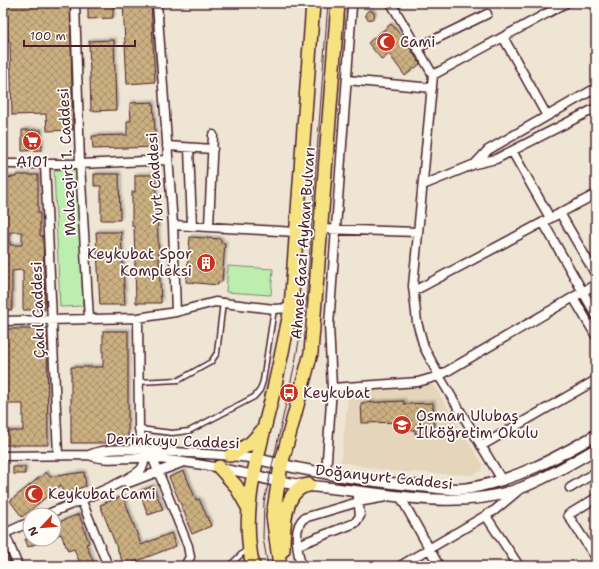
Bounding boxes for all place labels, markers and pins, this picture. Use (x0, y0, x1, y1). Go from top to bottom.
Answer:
mosque icon: Cami (375, 31, 397, 53)
place label: Cami (400, 32, 435, 52)
supermarket icon: A101 (21, 130, 43, 152)
place label: A101 (16, 152, 48, 172)
place label: Keykubat Spor Kompleksi (87, 244, 192, 281)
building icon: Keykubat Spor Kompleksi (195, 252, 217, 274)
bus stop icon: Keykubat (278, 382, 300, 404)
place label: Keykubat (303, 383, 370, 403)
place label: Osman Ulubaş İlköğretim Okulu (416, 406, 538, 443)
school or university icon: Osman Ulubaş İlköğretim Okulu (391, 414, 413, 436)
mosque icon: Keykubat Cami (23, 483, 45, 505)
place label: Keykubat Cami (48, 484, 156, 504)

